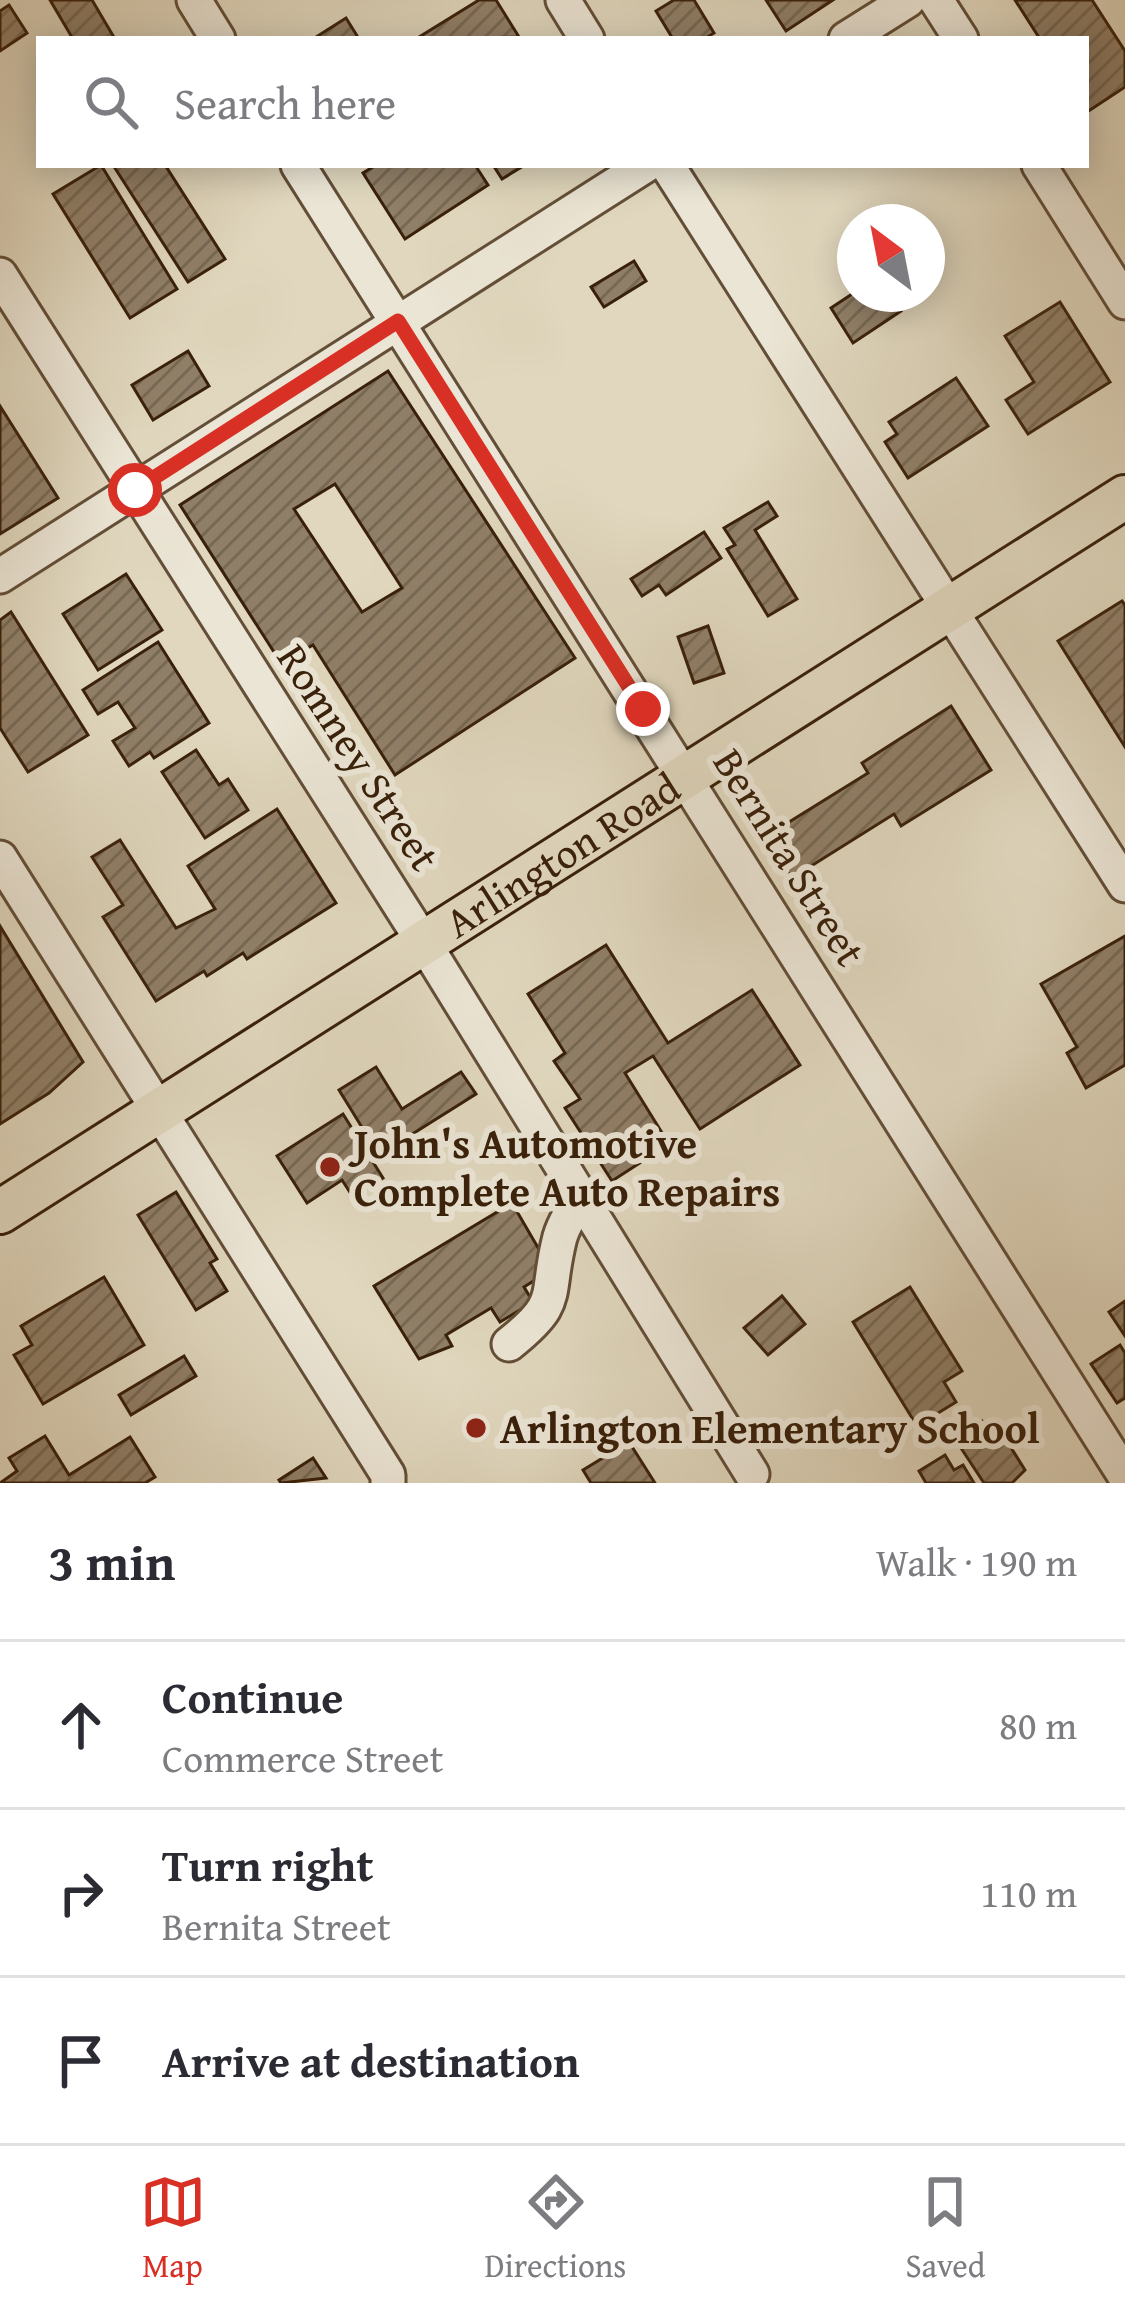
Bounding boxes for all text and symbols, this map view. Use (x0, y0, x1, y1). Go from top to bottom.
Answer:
search box (36, 36, 1089, 168)
icon: search (78, 69, 144, 135)
text: Search here (174, 70, 396, 135)
north arrow (837, 204, 945, 312)
route start (108, 463, 162, 517)
street label: Romney Street (263, 631, 456, 882)
route end (616, 682, 670, 736)
street label: Bernita Street (699, 736, 882, 978)
street label: Arlington Road (432, 756, 692, 952)
place label: John's Automotive Complete Auto Repairs (348, 1112, 780, 1221)
marker: John's Automotive Complete Auto Repairs (317, 1154, 343, 1180)
place label: Arlington Elementary School (500, 1397, 1040, 1458)
marker: Arlington Elementary School (463, 1415, 489, 1441)
text: 3 min (48, 1524, 175, 1599)
text: Walk · 190 m (876, 1533, 1077, 1590)
text: Continue (162, 1664, 343, 1729)
icon: ahead (48, 1692, 114, 1758)
text: 80 m (999, 1696, 1077, 1753)
text: Commerce Street (162, 1729, 443, 1786)
text: Turn right (162, 1832, 374, 1897)
icon: right (48, 1860, 114, 1926)
text: 110 m (980, 1864, 1077, 1921)
text: Bernita Street (162, 1897, 391, 1954)
icon: arrive (48, 2028, 114, 2094)
text: Arrive at destination (162, 2028, 580, 2093)
tab: Map (140, 2169, 206, 2289)
tab: Directions (485, 2169, 626, 2289)
tab: Saved (906, 2169, 985, 2289)

